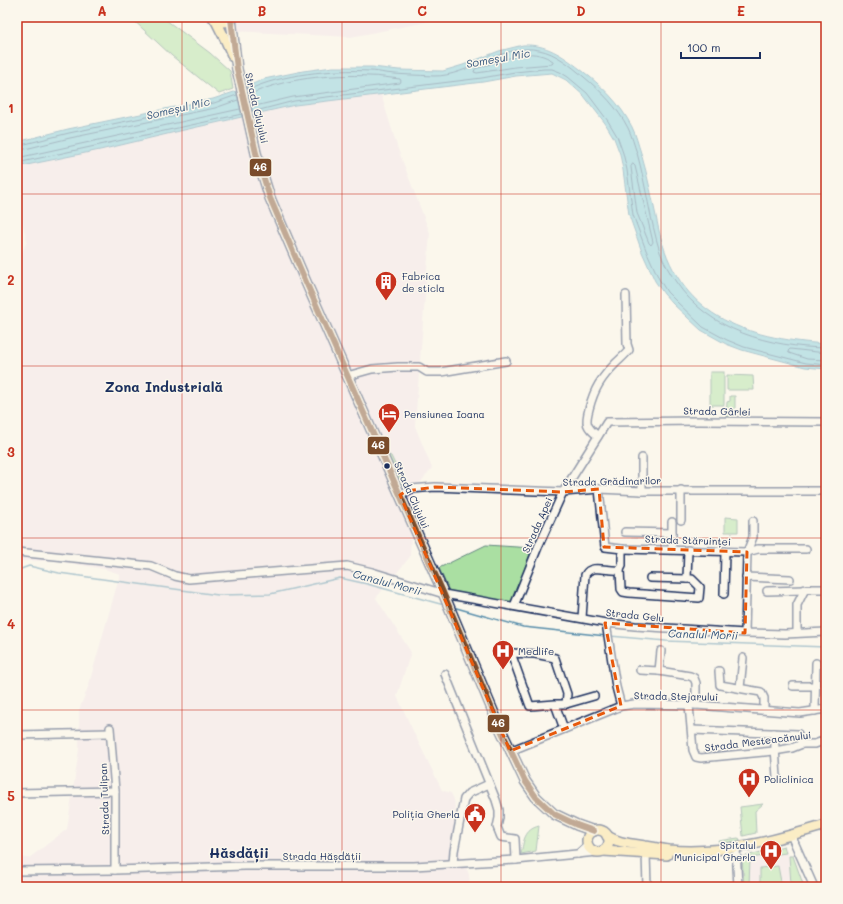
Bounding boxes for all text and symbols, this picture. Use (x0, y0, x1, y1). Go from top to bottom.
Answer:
text: A (97, 2, 107, 19)
text: B (258, 2, 267, 19)
text: C (417, 2, 427, 19)
text: D (576, 2, 586, 19)
text: E (737, 2, 745, 19)
scale bar (681, 34, 760, 60)
text: 100 m (687, 39, 721, 55)
water label: Someșul Mic (465, 45, 532, 71)
street label: Strada Clujului (242, 71, 272, 145)
water label: Someșul Mic (145, 93, 212, 123)
text: 1 (8, 99, 14, 116)
line badge: 46 (249, 158, 272, 177)
text: 46 (253, 159, 267, 174)
building icon: Fabrica de sticla (373, 269, 399, 302)
place label: Fabrica de sticla (402, 269, 445, 295)
text: 2 (7, 271, 15, 288)
district label: Zona Industrială (105, 377, 224, 396)
hotel icon: Pensiunea Ioana (376, 401, 402, 434)
street label: Strada Gârlei (683, 403, 751, 419)
place label: Pensiunea Ioana (404, 407, 485, 421)
line badge: 46 (367, 436, 390, 455)
text: 46 (371, 437, 385, 452)
text: 3 (7, 443, 15, 460)
street label: Strada Clujului (391, 459, 433, 531)
unlabelled marker (382, 461, 392, 471)
street label: Strada Grădinarilor (563, 473, 661, 489)
street label: Strada Apei (519, 495, 555, 555)
street label: Strada Stăruinței (645, 532, 731, 548)
water label: Canalul Morii (351, 566, 423, 598)
street label: Strada Gelu (605, 605, 665, 625)
text: 4 (7, 615, 15, 632)
water label: Canalul Morii (668, 625, 739, 643)
hospital icon: Medlife (490, 638, 516, 671)
place label: Medlife (518, 644, 554, 658)
street label: Strada Stejarului (634, 688, 718, 704)
line badge: 46 (487, 714, 510, 733)
text: 46 (491, 715, 505, 730)
street label: Strada Mesteacănului (704, 728, 812, 754)
street label: Strada Tulipan (96, 763, 112, 835)
hospital icon: Policlinica (736, 766, 762, 799)
place label: Policlinica (764, 772, 814, 786)
text: 5 (7, 787, 15, 804)
public building icon: Poliția Gherla (462, 801, 488, 834)
place label: Poliția Gherla (393, 807, 460, 821)
place label: Spitalul Municipal Gherla (674, 838, 756, 864)
hospital icon: Spitalul Municipal Gherla (758, 838, 784, 871)
district label: Hăsdății (209, 843, 269, 863)
street label: Strada Hășdății (283, 849, 361, 863)

